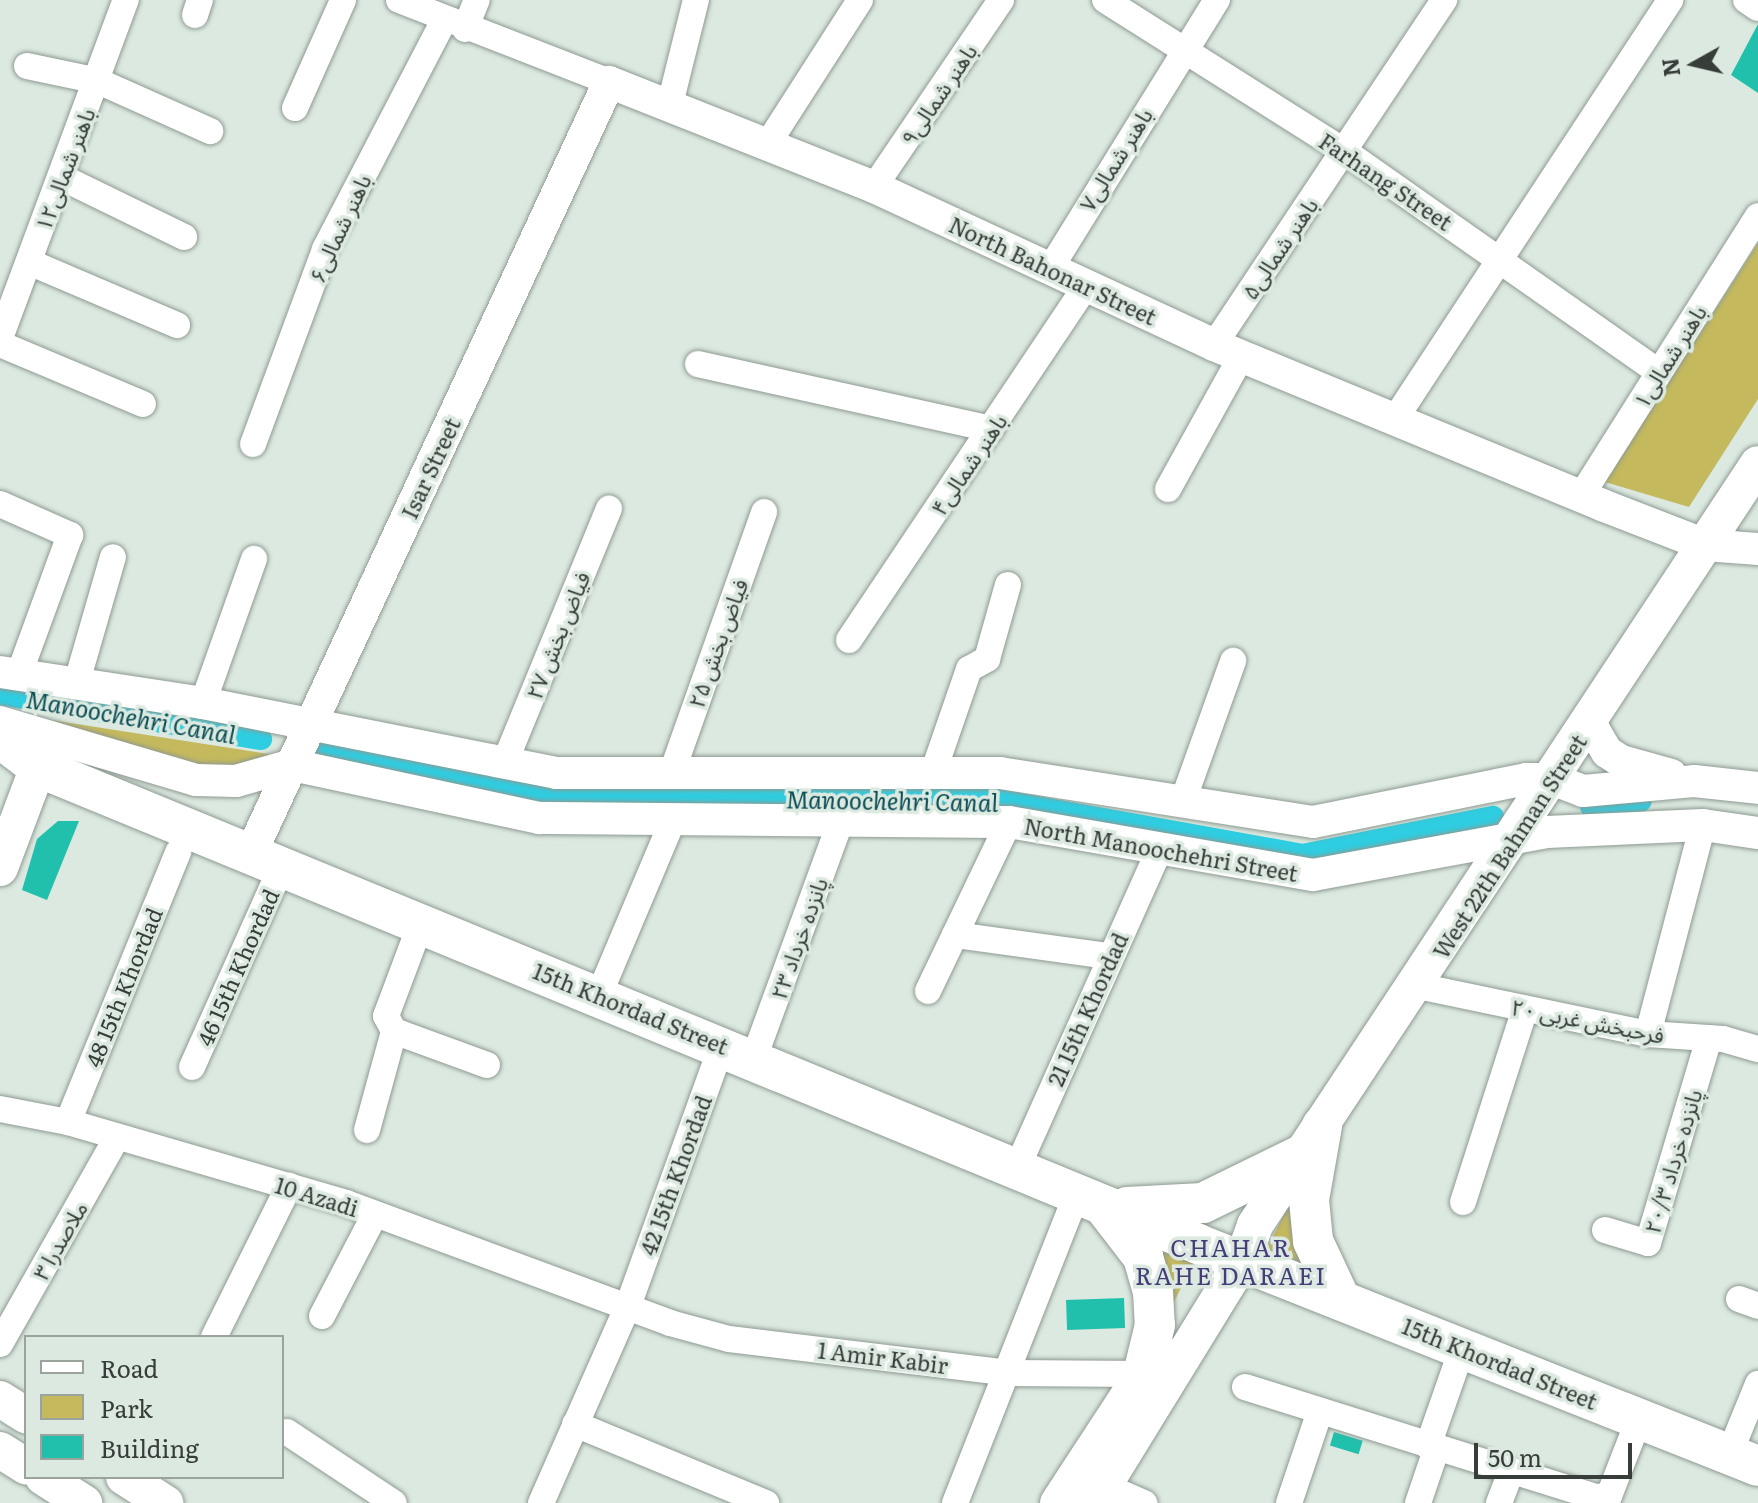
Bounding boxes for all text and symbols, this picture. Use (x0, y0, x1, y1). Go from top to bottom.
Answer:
north arrow (1654, 24, 1734, 104)
street label: باهنر شمالی۹ (894, 38, 982, 150)
text: N (1652, 56, 1687, 79)
street label: باهنر شمالی۷ (1073, 103, 1157, 215)
street label: باهنر شمالی۱۲ (29, 104, 99, 234)
street label: Farhang Street (1315, 127, 1457, 235)
street label: باهنر شمالی۶ (302, 170, 376, 286)
street label: باهنر شمالی۵ (1235, 192, 1323, 304)
street label: North Bahonar Street (945, 210, 1161, 330)
street label: باهنر شمالی۱ (1627, 300, 1711, 412)
street label: باهنر شمالی۴ (924, 408, 1012, 520)
street label: Isar Street (395, 413, 465, 523)
street label: فیاض بخش ۲۷ (519, 567, 595, 703)
street label: فیاض بخش ۲۵ (682, 575, 752, 711)
water label: Manoochehri Canal (24, 683, 238, 749)
street label: West 22th Bahman Street (1427, 729, 1591, 963)
water label: Manoochehri Canal (786, 784, 998, 816)
street label: North Manoochehri Street (1022, 812, 1300, 886)
street label: پانزده خرداد ۲۳ (764, 874, 832, 1002)
street label: 46 15th Khordad (191, 885, 283, 1049)
street label: 48 15th Khordad (79, 904, 167, 1070)
street label: 21 15th Khordad (1041, 928, 1133, 1090)
street label: 15th Khordad Street (530, 957, 732, 1059)
street label: فرحبخش غربی ۲۰ (1509, 992, 1667, 1048)
street label: پانزده خرداد ۲۰/۳ (1638, 1086, 1706, 1236)
street label: 42 15th Khordad (634, 1091, 716, 1259)
street label: 10 Azadi (272, 1171, 362, 1221)
street label: ملاصدرا ۳ (26, 1196, 92, 1284)
district label: CHAHAR RAHE DARAEI (1135, 1233, 1327, 1289)
street label: 15th Khordad Street (1399, 1312, 1601, 1414)
legend (24, 1335, 284, 1479)
street label: 1 Amir Kabir (816, 1336, 950, 1378)
text: Road (100, 1350, 158, 1385)
text: Park (100, 1390, 153, 1425)
scale bar (1478, 1427, 1636, 1477)
text: Building (100, 1430, 199, 1465)
text: 50 m (1488, 1439, 1542, 1474)

